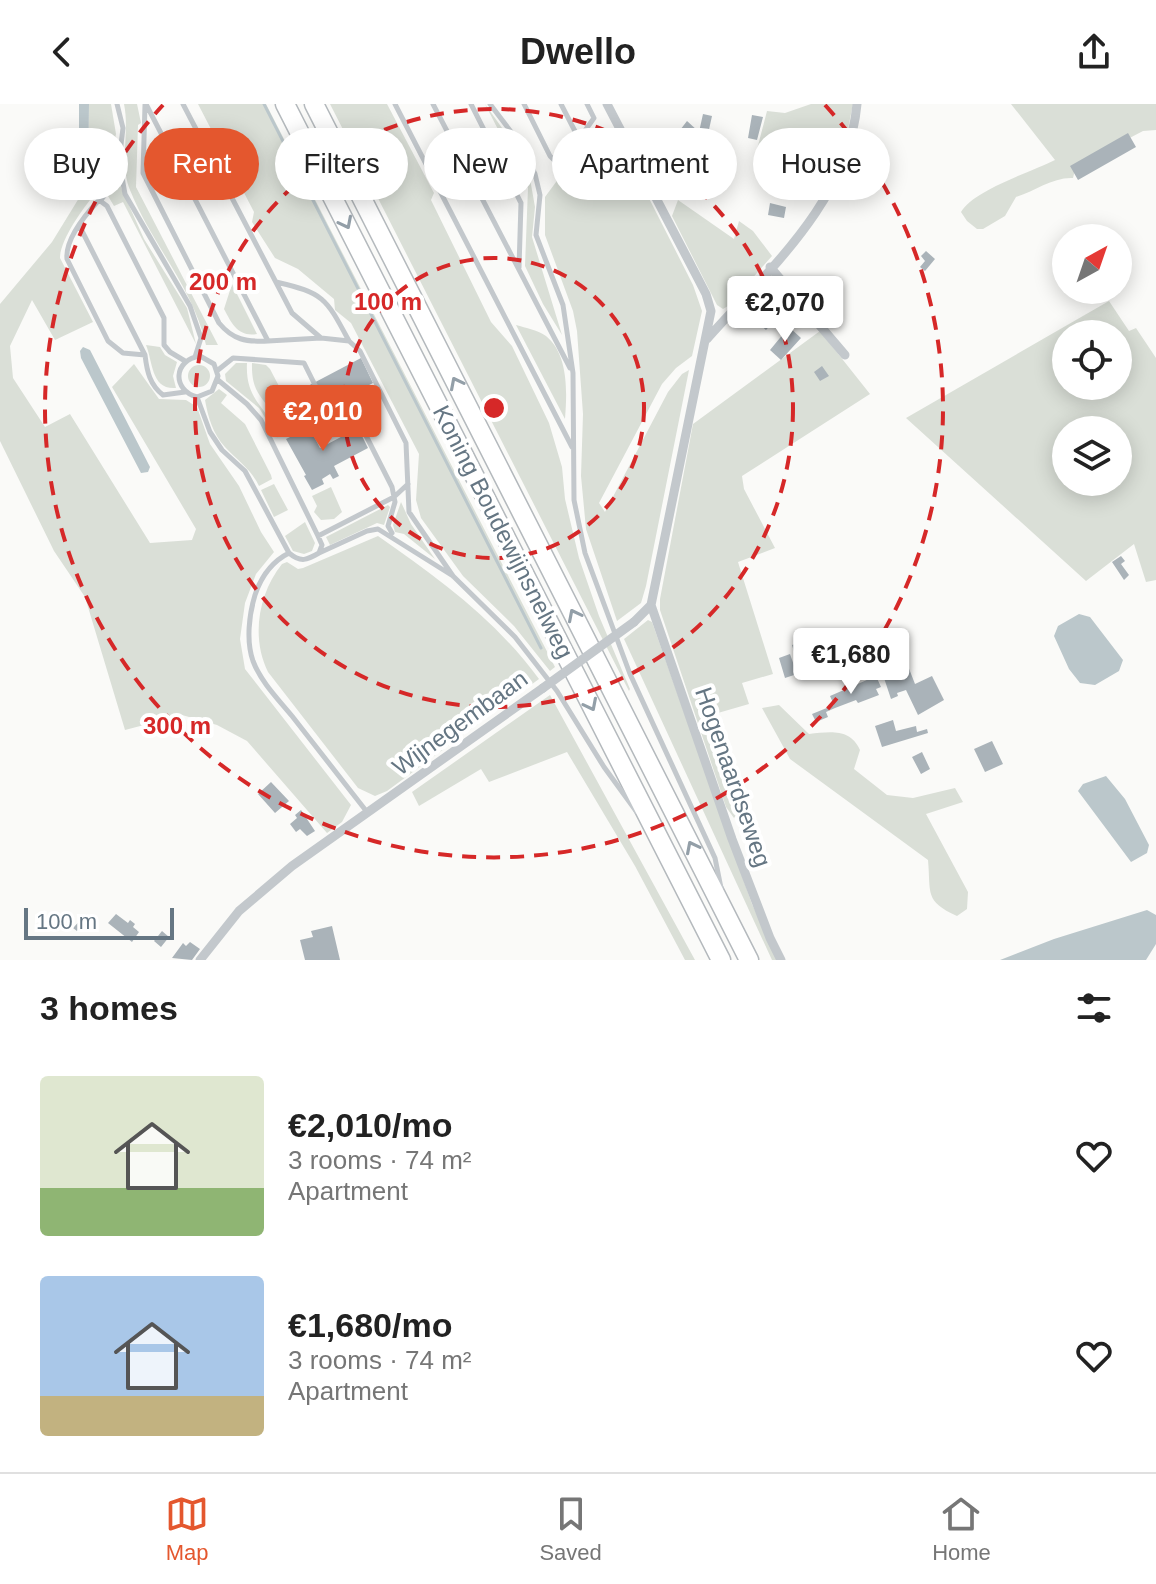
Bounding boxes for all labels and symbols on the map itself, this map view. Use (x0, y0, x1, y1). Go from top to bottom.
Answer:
one-way arrow (336, 215, 352, 230)
north arrow (1052, 224, 1132, 304)
text: 200 m (189, 268, 257, 295)
pin: €2,070 (720, 276, 850, 344)
text: 100 m (354, 288, 422, 315)
one-way arrow (451, 377, 466, 392)
pin: €2,010 (258, 385, 388, 453)
centre of rings (480, 394, 508, 422)
street label: Koning Boudewijnsnelweg (428, 401, 579, 663)
one-way arrow (568, 609, 583, 624)
pin: €1,680 (786, 628, 916, 696)
street label: Wijnegembaan (387, 665, 532, 781)
street label: Hogenaardseweg (690, 683, 777, 870)
one-way arrow (581, 696, 597, 711)
text: 300 m (143, 712, 211, 739)
one-way arrow (686, 841, 701, 856)
scale bar (24, 904, 174, 940)

